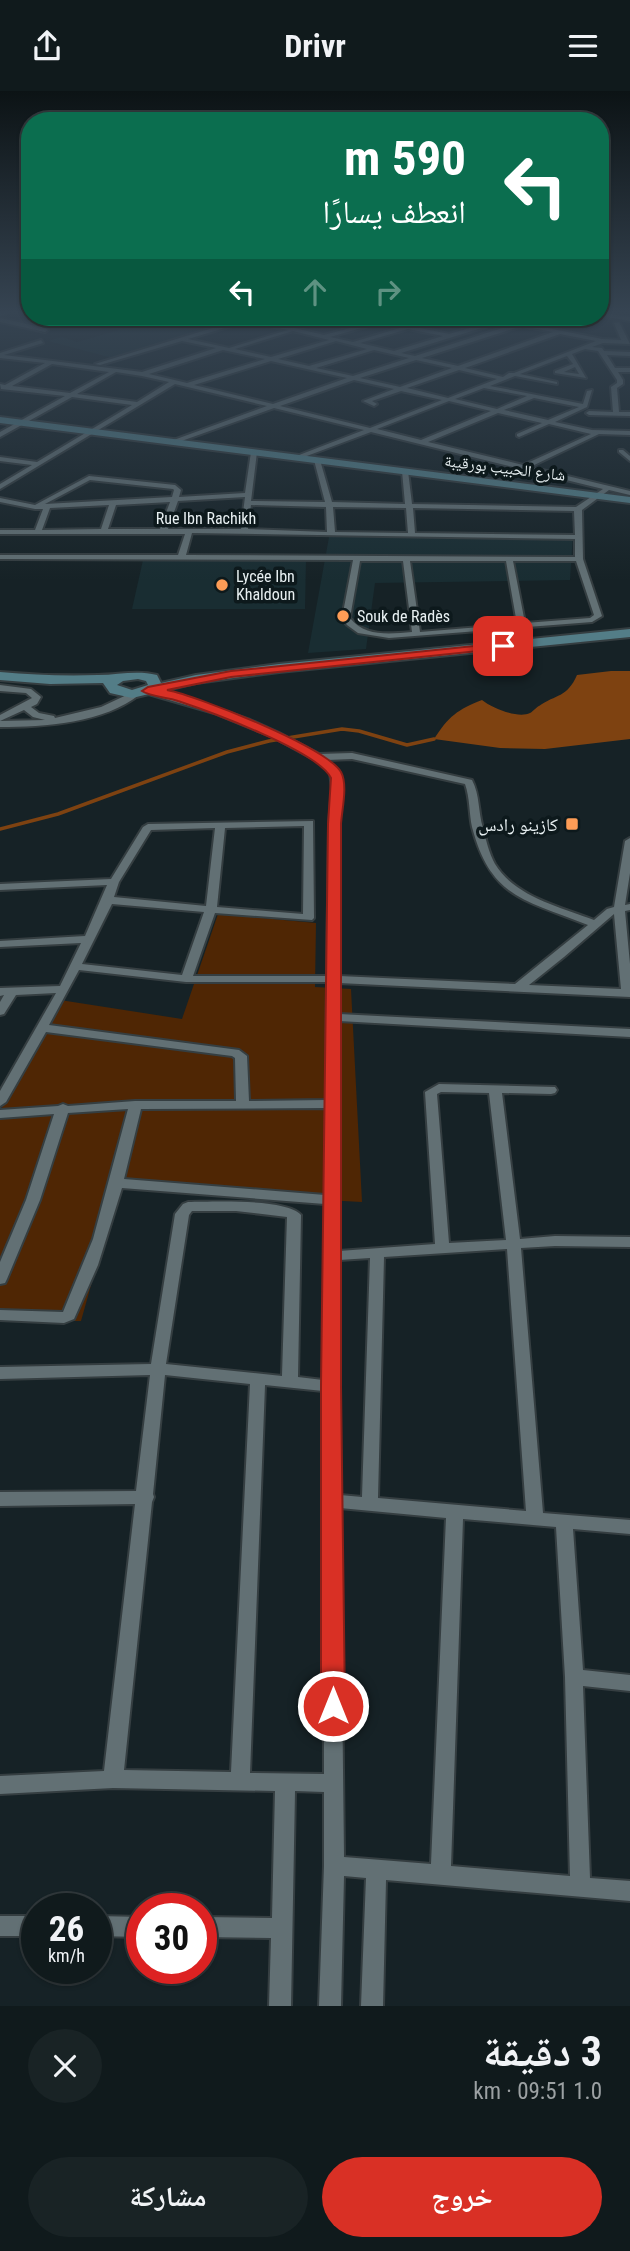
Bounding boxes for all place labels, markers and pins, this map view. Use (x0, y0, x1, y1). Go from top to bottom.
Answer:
place label: Lycée Ibn Khaldoun (236, 567, 295, 604)
marker: Lycée Ibn Khaldoun (214, 577, 230, 593)
place label: Souk de Radès (357, 607, 450, 626)
marker: Souk de Radès (335, 608, 351, 624)
pin (473, 616, 533, 676)
place label: كازينو رادس (478, 814, 559, 836)
marker: كازينو رادس (564, 816, 580, 832)

